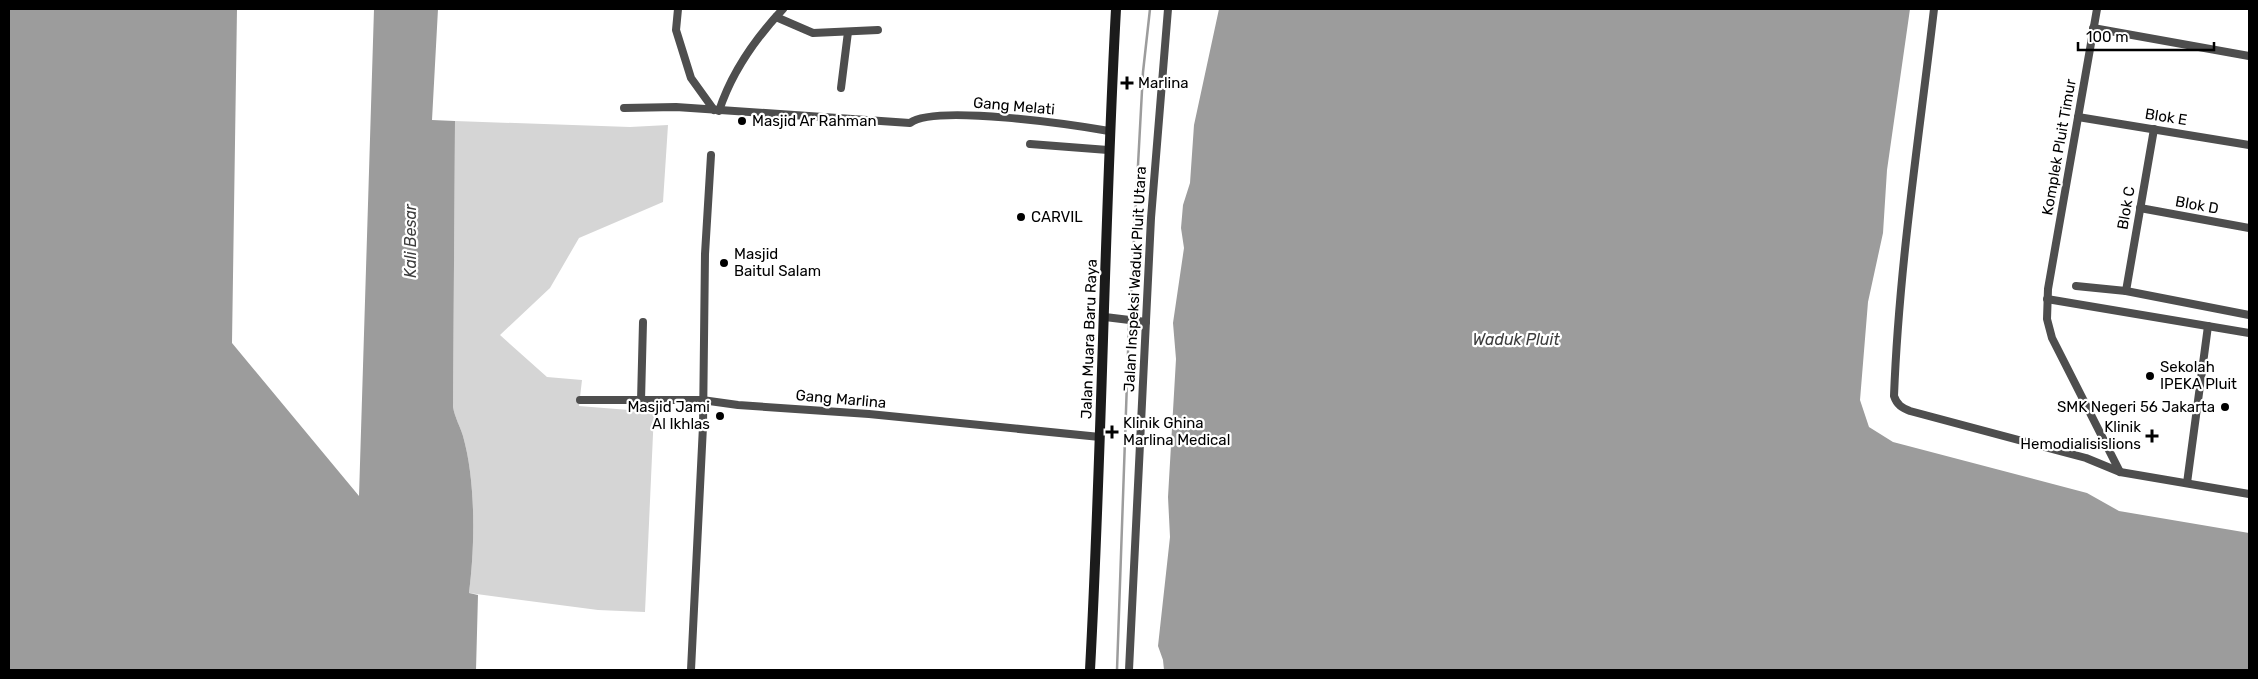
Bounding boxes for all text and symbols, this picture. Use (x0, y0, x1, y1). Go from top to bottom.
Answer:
scale bar (2078, 20, 2214, 52)
text: 100 m (2086, 28, 2128, 46)
place label: Marlina (1138, 74, 1189, 92)
marker: Marlina (1120, 76, 1134, 90)
street label: Komplek Pluit Timur (2038, 77, 2080, 217)
street label: Gang Melati (972, 93, 1056, 119)
street label: Blok E (2144, 105, 2188, 129)
place label: Masjid Ar Rahman (752, 112, 877, 130)
marker: Masjid Ar Rahman (736, 115, 748, 127)
street label: Jalan Inspeksi Waduk Pluit Utara (1120, 166, 1150, 392)
street label: Blok C (2113, 185, 2139, 231)
street label: Blok D (2174, 192, 2220, 218)
water label: Kali Besar (401, 203, 420, 278)
place label: CARVIL (1031, 208, 1083, 226)
marker: CARVIL (1015, 211, 1027, 223)
place label: Masjid Baitul Salam (734, 245, 821, 280)
marker: Masjid Baitul Salam (718, 257, 730, 269)
street label: Jalan Muara Baru Raya (1077, 259, 1101, 419)
water label: Waduk Pluit (1472, 330, 1560, 349)
place label: Sekolah IPEKA Pluit (2160, 358, 2237, 393)
marker: Sekolah IPEKA Pluit (2144, 370, 2156, 382)
street label: Gang Marlina (795, 386, 887, 412)
place label: Masjid Jami Al Ikhlas (627, 398, 710, 433)
place label: SMK Negeri 56 Jakarta (2057, 398, 2215, 416)
marker: SMK Negeri 56 Jakarta (2219, 401, 2231, 413)
marker: Masjid Jami Al Ikhlas (714, 410, 726, 422)
place label: Klinik Ghina Marlina Medical (1123, 414, 1230, 449)
place label: Klinik Hemodialisislions (2020, 418, 2141, 453)
marker: Klinik Ghina Marlina Medical (1105, 425, 1119, 439)
marker: Klinik Hemodialisislions (2145, 429, 2159, 443)

